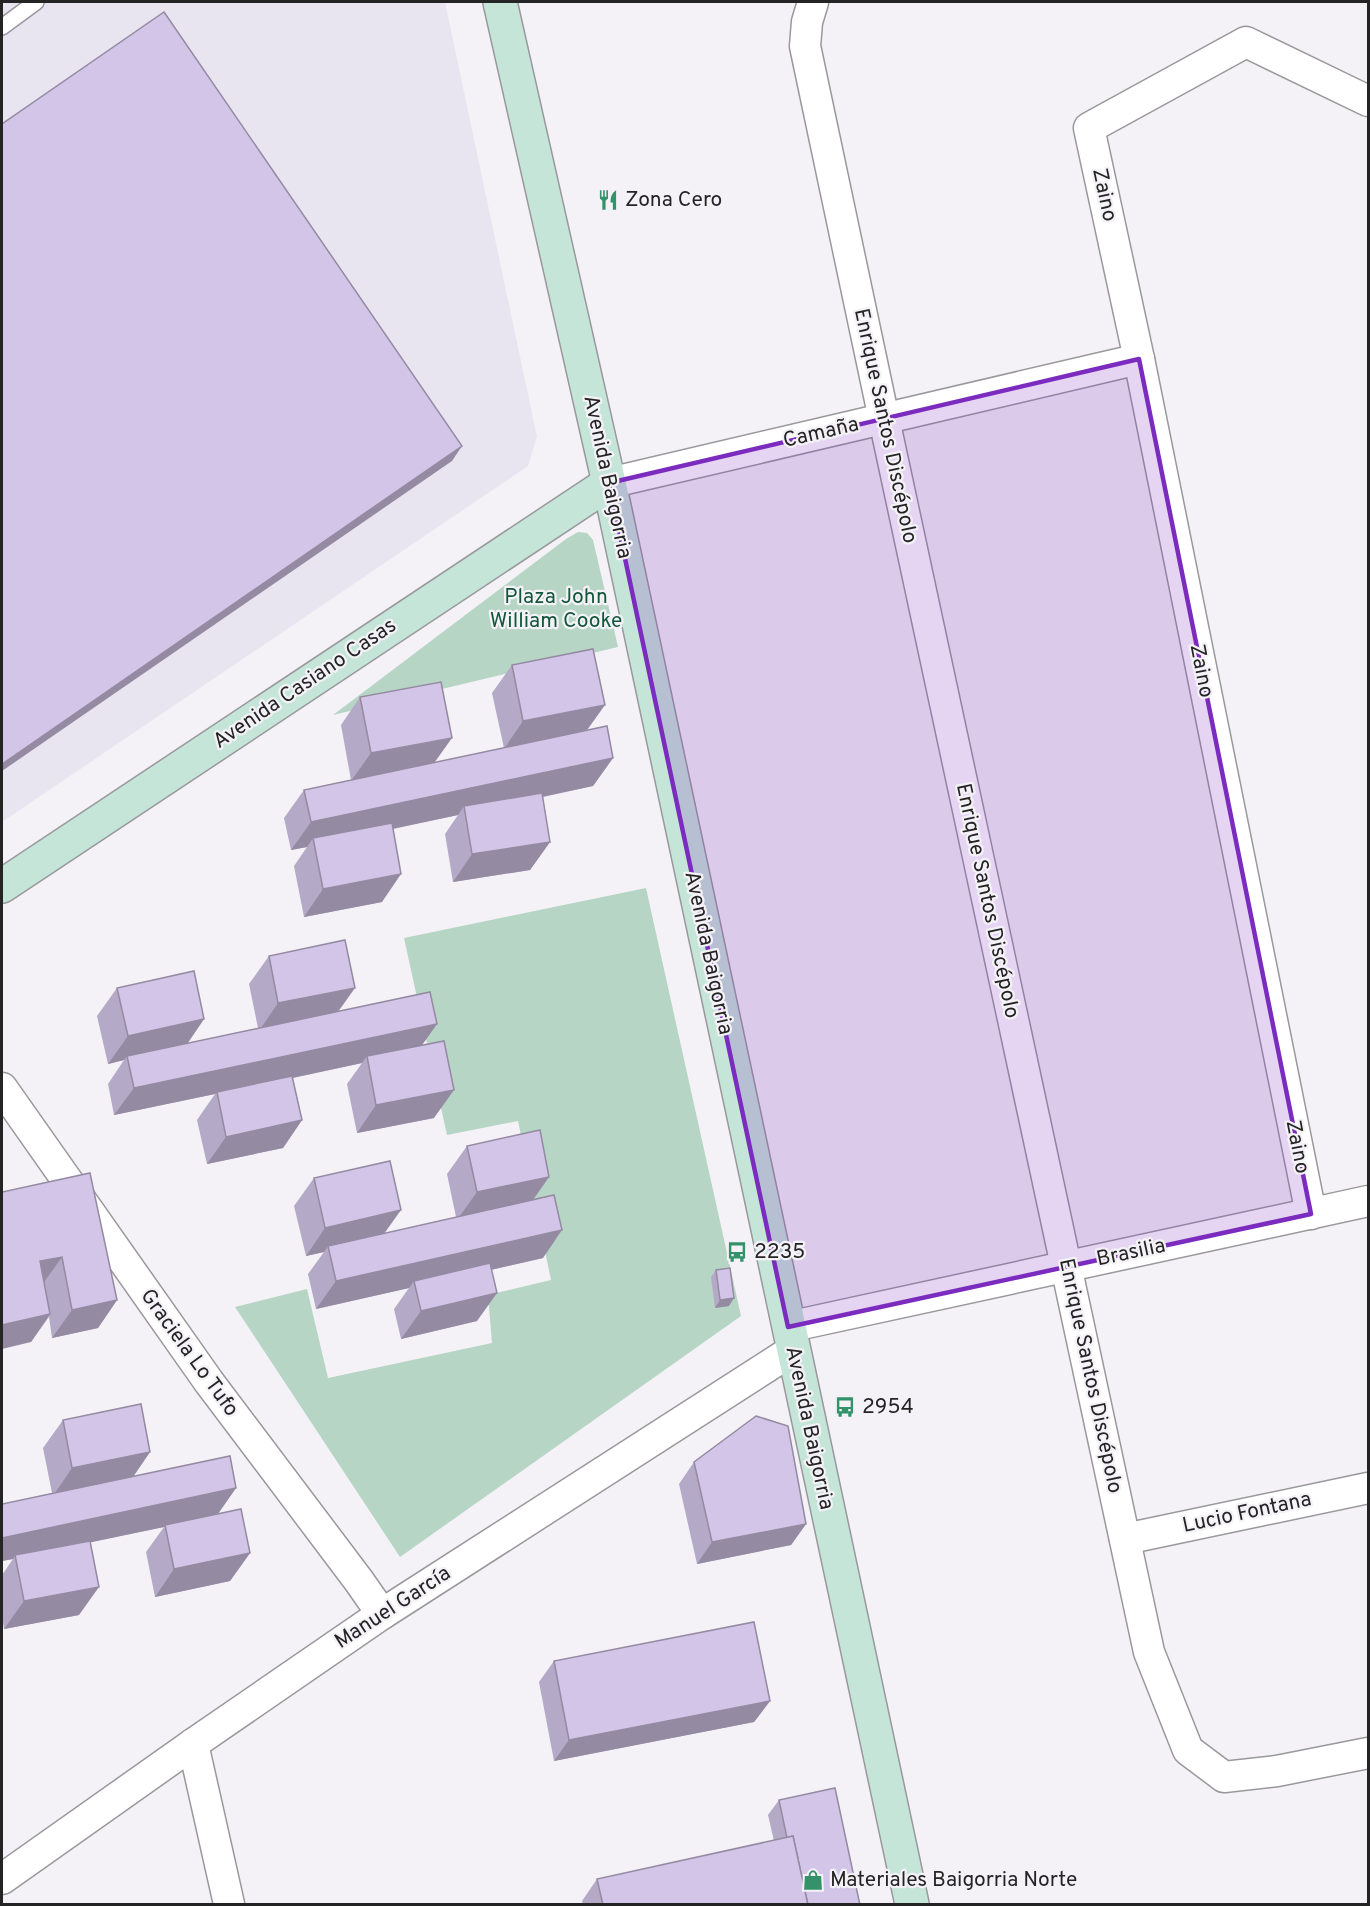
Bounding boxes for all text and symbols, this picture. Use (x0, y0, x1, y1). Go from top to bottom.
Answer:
street label: Zaino (1085, 166, 1123, 224)
place label: Zona Cero (625, 187, 722, 214)
restaurant icon: Zona Cero (596, 188, 620, 212)
street label: Enrique Santos Discépolo (847, 306, 923, 546)
street label: Avenida Baigorria (576, 393, 638, 561)
street label: Camaña (780, 411, 862, 455)
park label: Plaza John William Cooke (490, 584, 622, 635)
street label: Avenida Casiano Casas (208, 613, 402, 755)
street label: Zaino (1183, 642, 1219, 700)
street label: Enrique Santos Discépolo (949, 781, 1025, 1021)
street label: Avenida Baigorria (677, 869, 739, 1037)
street label: Zaino (1279, 1118, 1315, 1176)
street label: Brasilia (1094, 1233, 1168, 1273)
place label: 2235 (754, 1239, 805, 1266)
bus stop icon: 2235 (725, 1240, 749, 1264)
street label: Enrique Santos Discépolo (1052, 1256, 1128, 1496)
street label: Graciela Lo Tufo (134, 1284, 244, 1422)
street label: Avenida Baigorria (778, 1344, 840, 1512)
place label: 2954 (862, 1394, 914, 1421)
bus stop icon: 2954 (833, 1395, 857, 1419)
street label: Lucio Fontana (1180, 1486, 1314, 1540)
street label: Manuel García (330, 1560, 456, 1656)
place label: Materiales Baigorria Norte (830, 1867, 1077, 1894)
shop icon: Materiales Baigorria Norte (801, 1868, 825, 1892)

